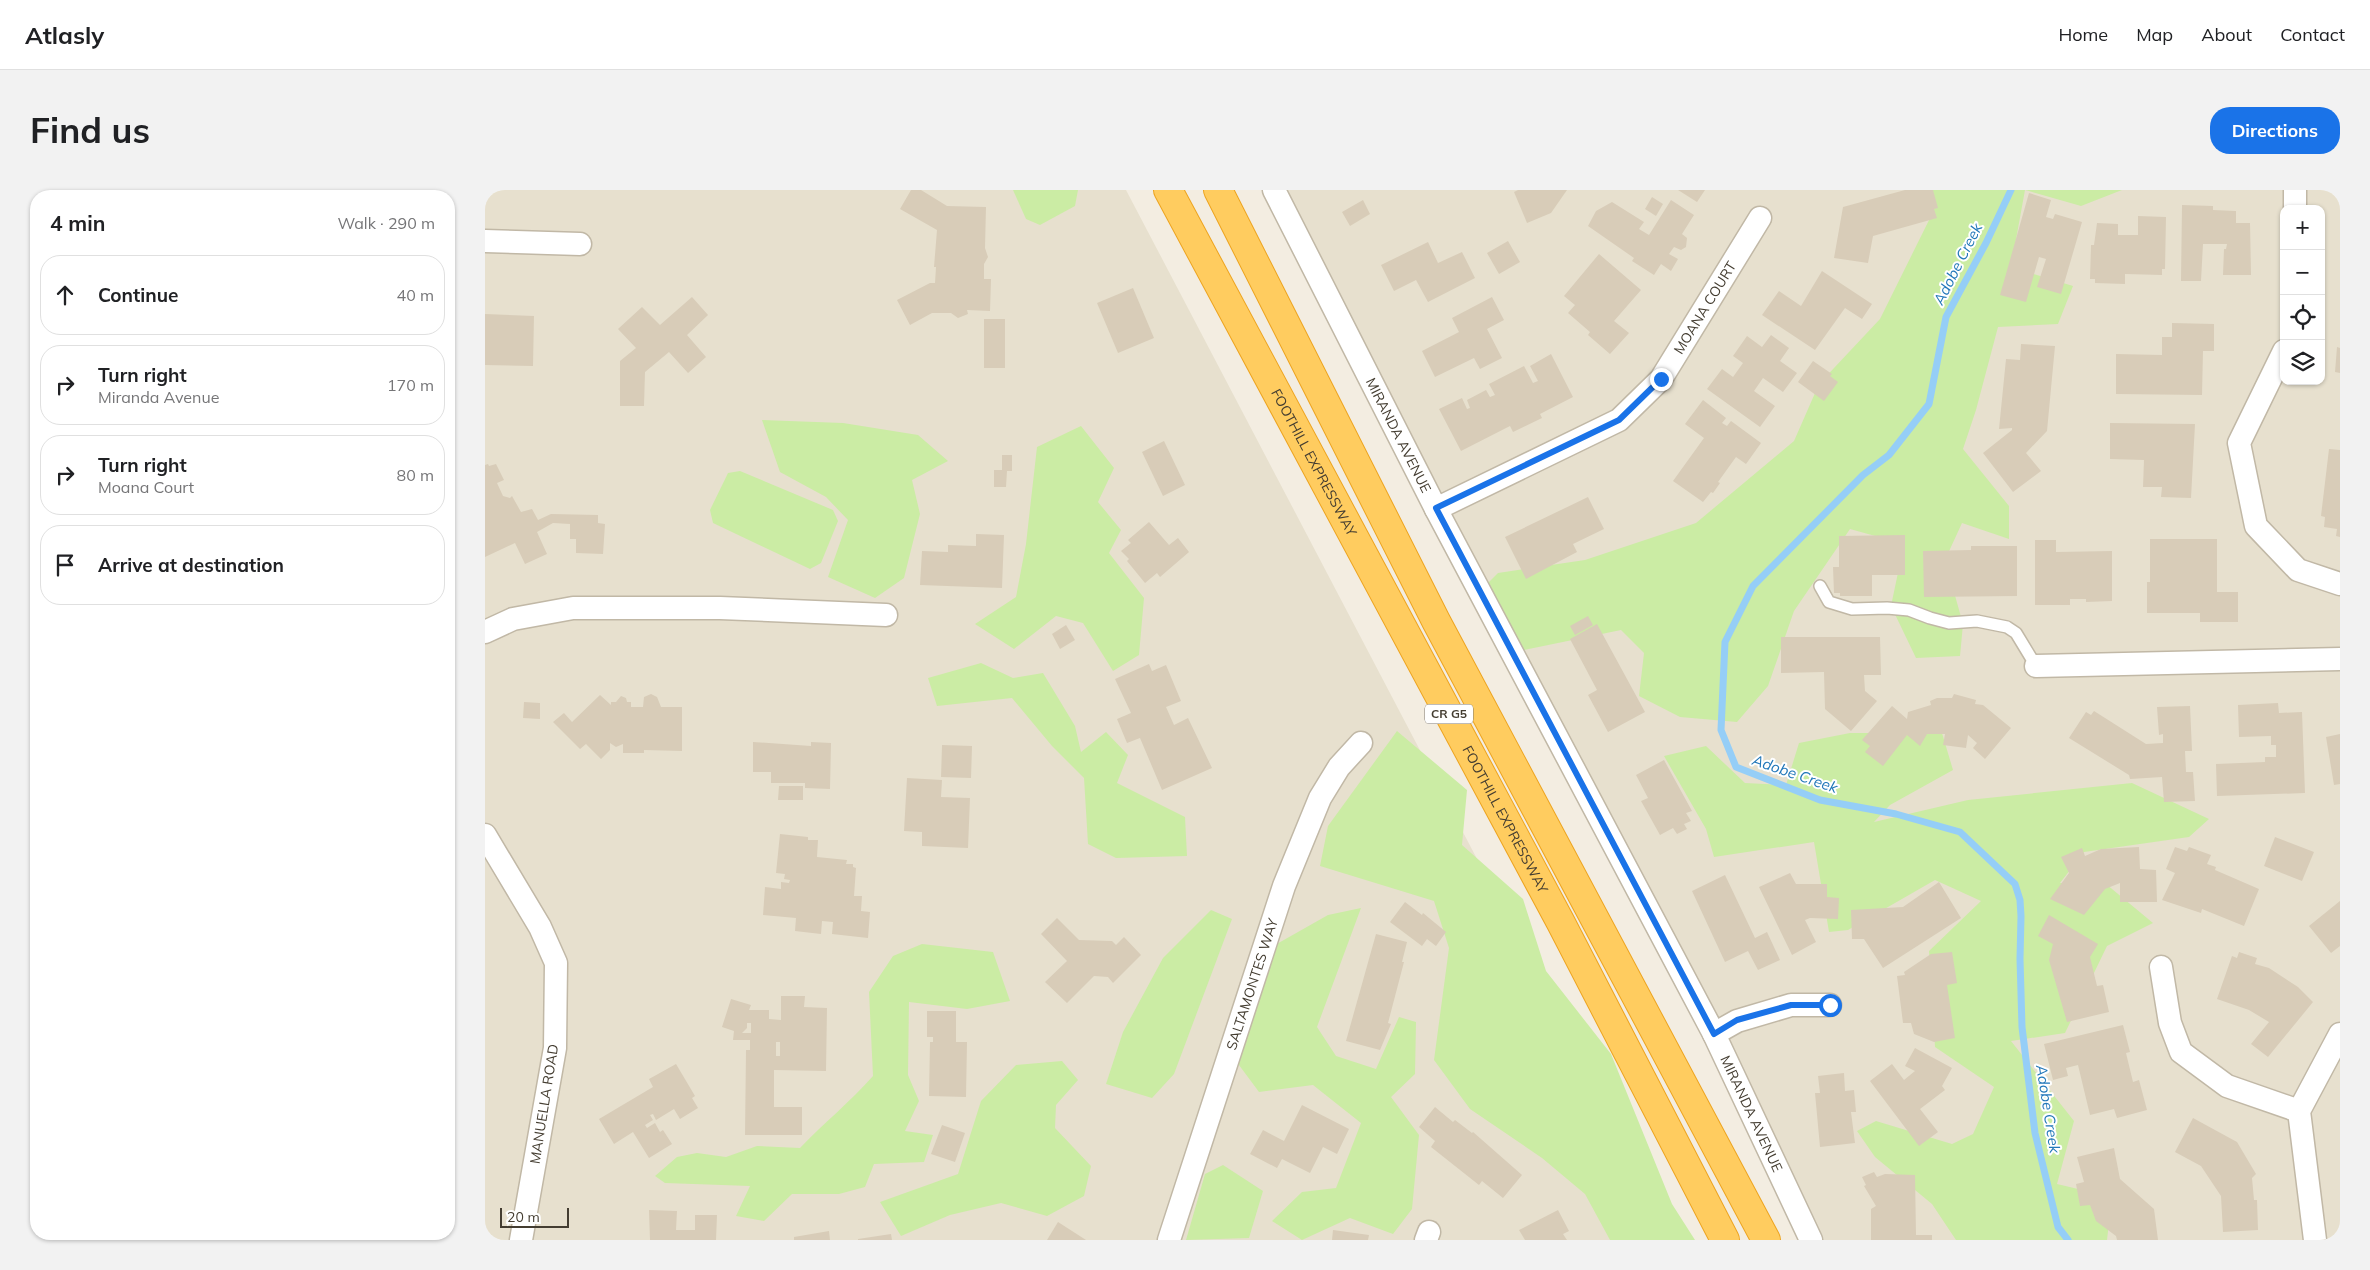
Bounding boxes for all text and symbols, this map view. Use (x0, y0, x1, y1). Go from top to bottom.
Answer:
text: Atlasly (25, 20, 104, 50)
text: Home (2058, 23, 2108, 46)
text: Map (2136, 23, 2173, 46)
text: About (2201, 23, 2252, 46)
text: Contact (2280, 23, 2345, 46)
button: Directions (2210, 107, 2340, 154)
text: Find us (30, 108, 150, 152)
map controls (2280, 205, 2325, 385)
button: + (2280, 205, 2325, 250)
text: 4 min (50, 210, 105, 236)
text: Walk · 290 m (337, 213, 435, 233)
water label: Adobe Creek (1928, 219, 1987, 309)
button: − (2280, 250, 2325, 295)
street label: MOANA COURT (1670, 257, 1741, 357)
icon: ahead (51, 281, 79, 309)
text: Continue (98, 283, 178, 307)
text: 40 m (397, 285, 434, 305)
button: locate (2280, 295, 2325, 340)
button: layers (2280, 340, 2325, 385)
text: Turn right (98, 363, 187, 387)
route end (1650, 368, 1673, 391)
icon: right (51, 371, 79, 399)
text: 170 m (387, 375, 434, 395)
street label: MIRANDA AVENUE (1362, 375, 1435, 496)
street label: FOOTHILL EXPRESSWAY (1267, 386, 1361, 540)
text: Miranda Avenue (98, 387, 219, 407)
text: Turn right (98, 453, 187, 477)
icon: right (51, 461, 79, 489)
text: 80 m (397, 465, 434, 485)
text: Moana Court (98, 477, 194, 497)
icon: arrive (51, 551, 79, 579)
text: Arrive at destination (98, 553, 284, 577)
road number: CR G5 (1425, 704, 1473, 724)
street label: FOOTHILL EXPRESSWAY (1459, 742, 1552, 896)
water label: Adobe Creek (1749, 750, 1842, 797)
street label: SALTAMONTES WAY (1222, 916, 1282, 1052)
route start (1819, 994, 1842, 1017)
street label: MANUELLA ROAD (526, 1043, 562, 1165)
street label: MIRANDA AVENUE (1716, 1053, 1787, 1175)
water label: Adobe Creek (2032, 1062, 2065, 1156)
scale bar (500, 1205, 569, 1228)
text: 20 m (507, 1208, 540, 1226)

